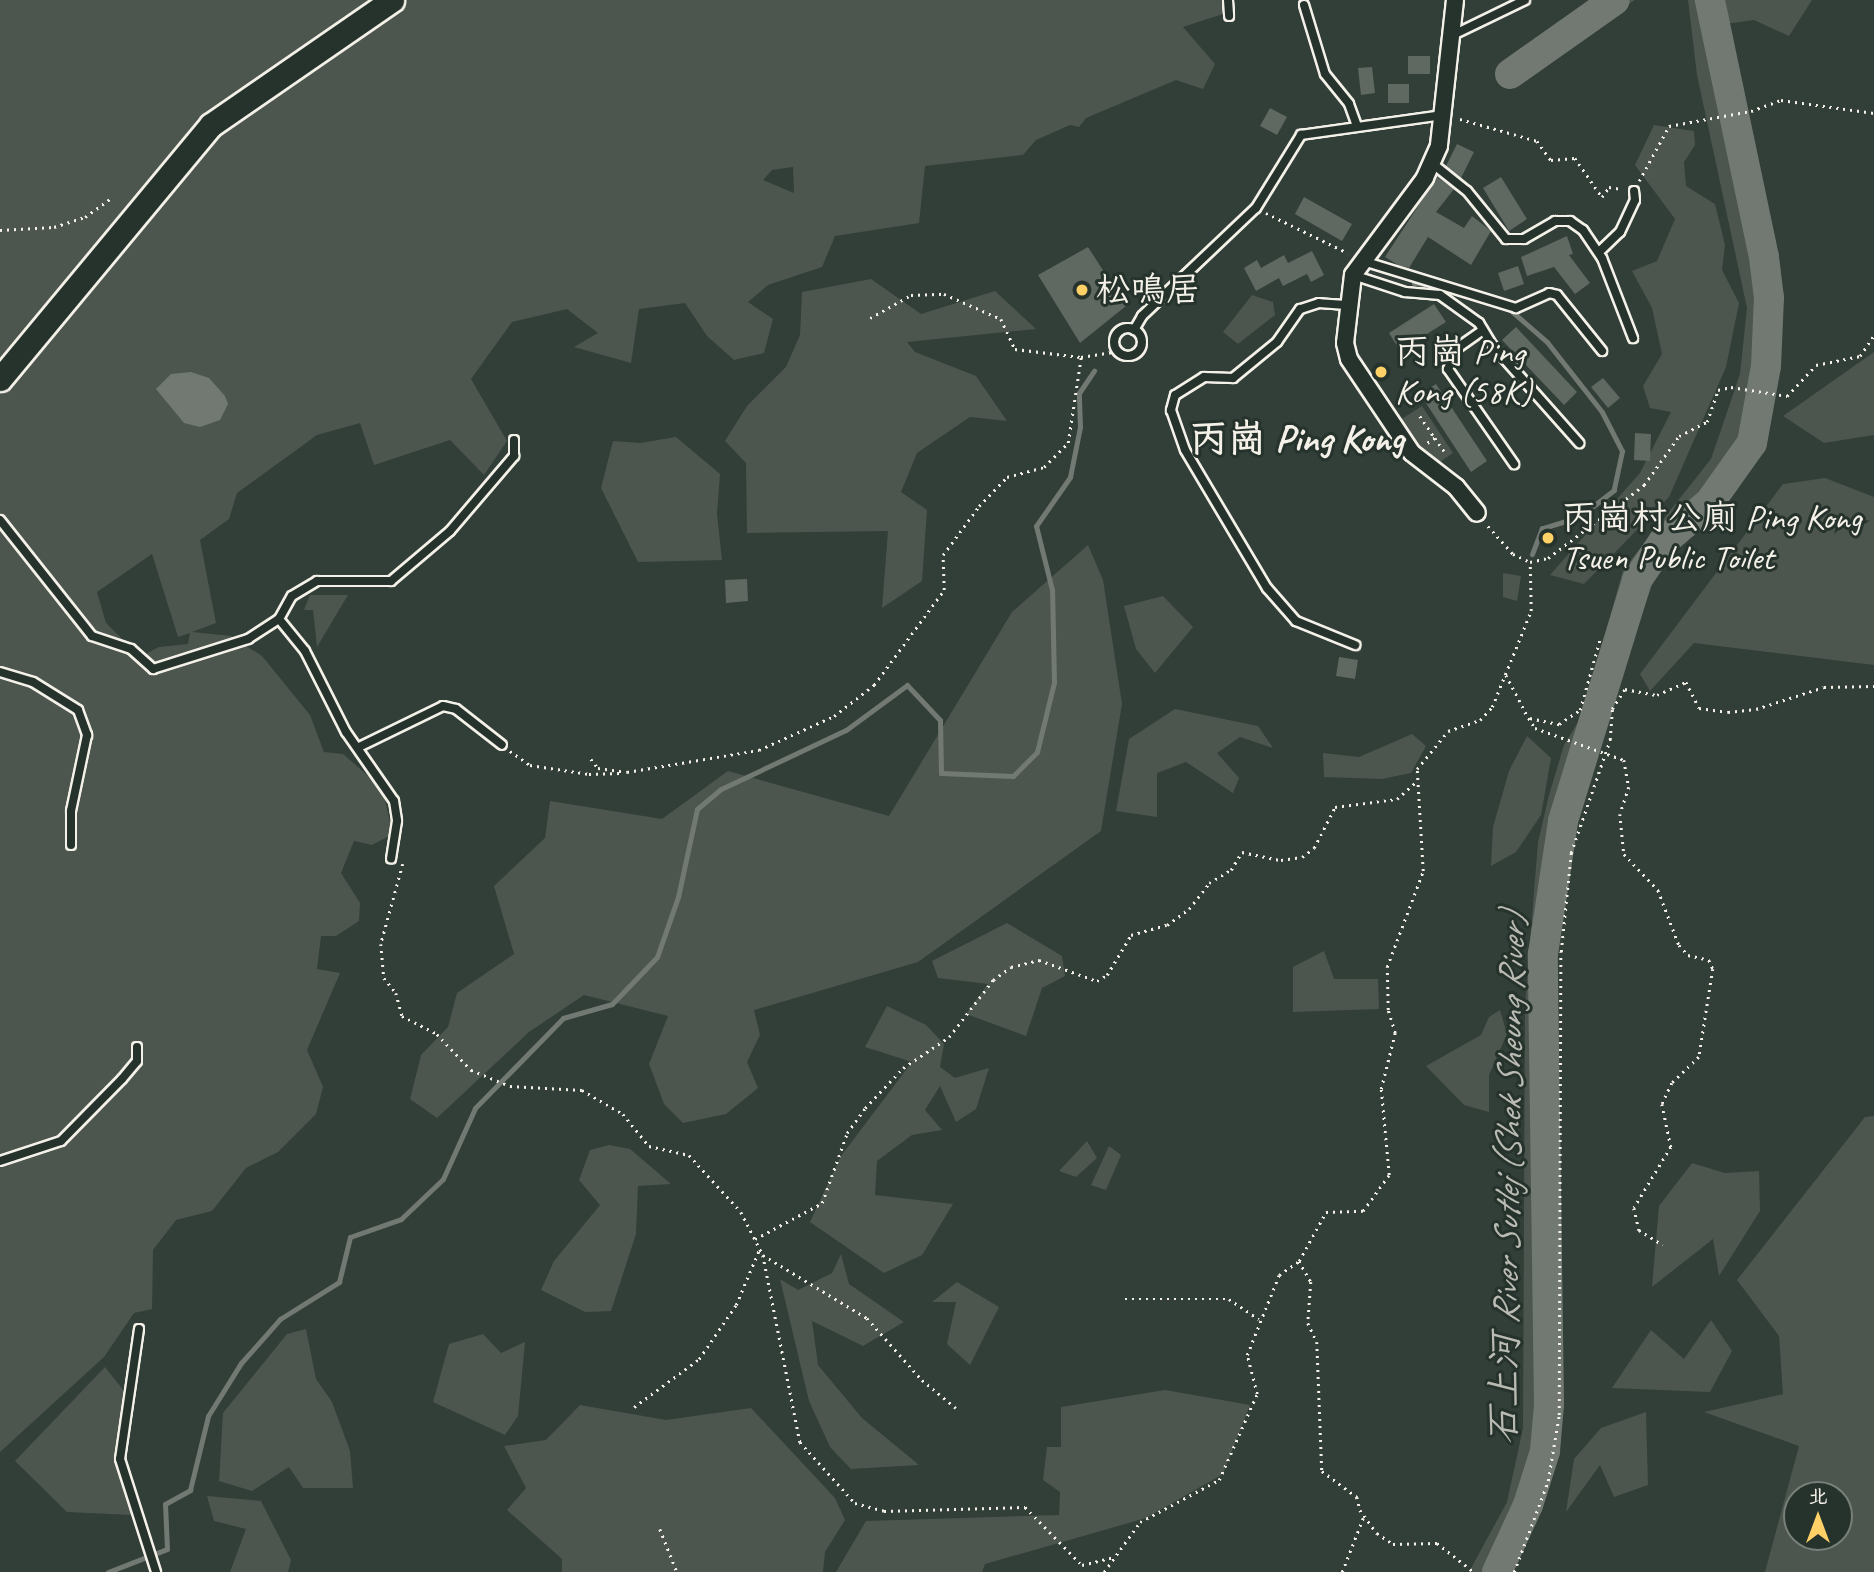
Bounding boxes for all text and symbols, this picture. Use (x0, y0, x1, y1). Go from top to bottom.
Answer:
place label: 松鳴居 (1096, 269, 1201, 311)
marker: 松鳴居 (1074, 282, 1090, 298)
place label: 丙崗 Ping Kong (58K) (1395, 331, 1532, 413)
marker: 丙崗 Ping Kong (58K) (1373, 364, 1389, 380)
district label: 丙崗 Ping Kong (1190, 416, 1404, 462)
place label: 丙崗村公廁 Ping Kong Tsuen Public Toilet (1562, 497, 1861, 579)
marker: 丙崗村公廁 Ping Kong Tsuen Public Toilet (1540, 530, 1556, 546)
water label: 石上河 River Sutlej (Shek Sheung River) (1481, 913, 1535, 1445)
north arrow (1783, 1481, 1853, 1551)
text: 北 (1808, 1485, 1828, 1509)

